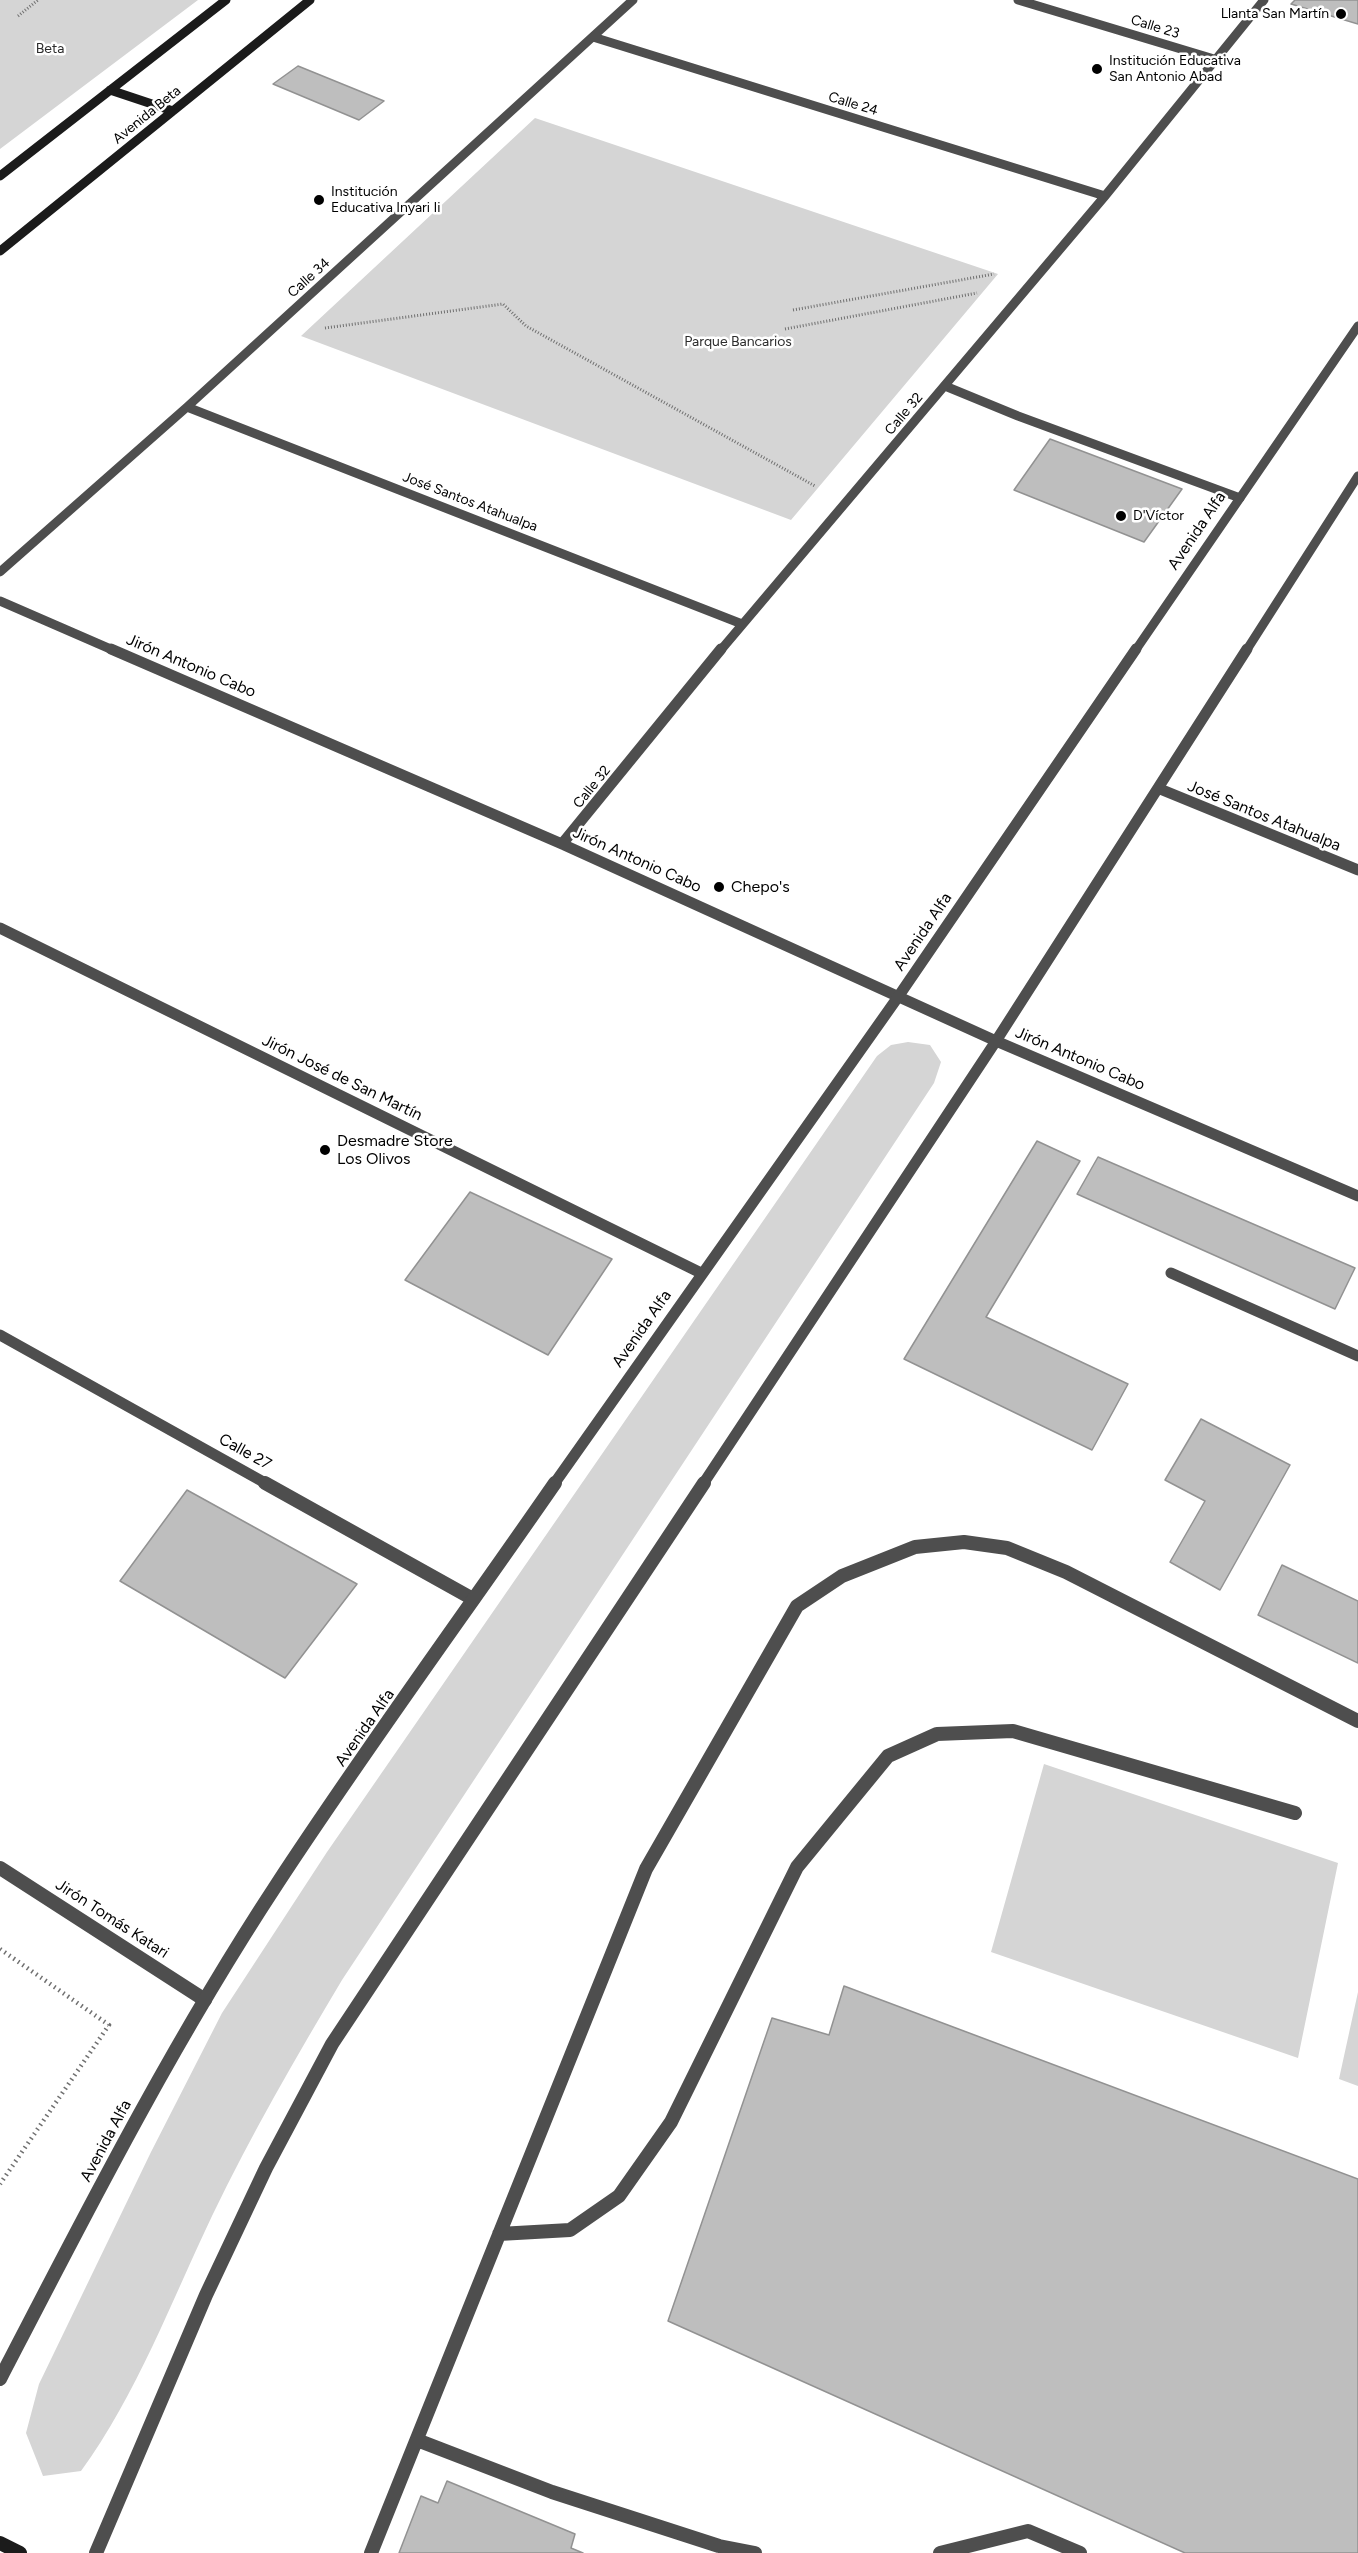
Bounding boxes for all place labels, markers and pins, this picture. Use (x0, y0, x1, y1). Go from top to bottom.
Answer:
place label: Llanta San Martín (1221, 6, 1329, 22)
marker: Llanta San Martín (1334, 7, 1348, 21)
place label: Institución Educativa San Antonio Abad (1109, 53, 1241, 86)
marker: Institución Educativa San Antonio Abad (1090, 62, 1104, 76)
place label: Institución Educativa Inyari Ii (331, 184, 441, 216)
marker: Institución Educativa Inyari Ii (312, 193, 326, 207)
place label: D'Víctor (1133, 508, 1184, 524)
marker: D'Víctor (1114, 509, 1128, 523)
place label: Chepo's (731, 877, 790, 897)
marker: Chepo's (712, 880, 726, 894)
place label: Desmadre Store Los Olivos (337, 1131, 453, 1169)
marker: Desmadre Store Los Olivos (318, 1143, 332, 1157)

